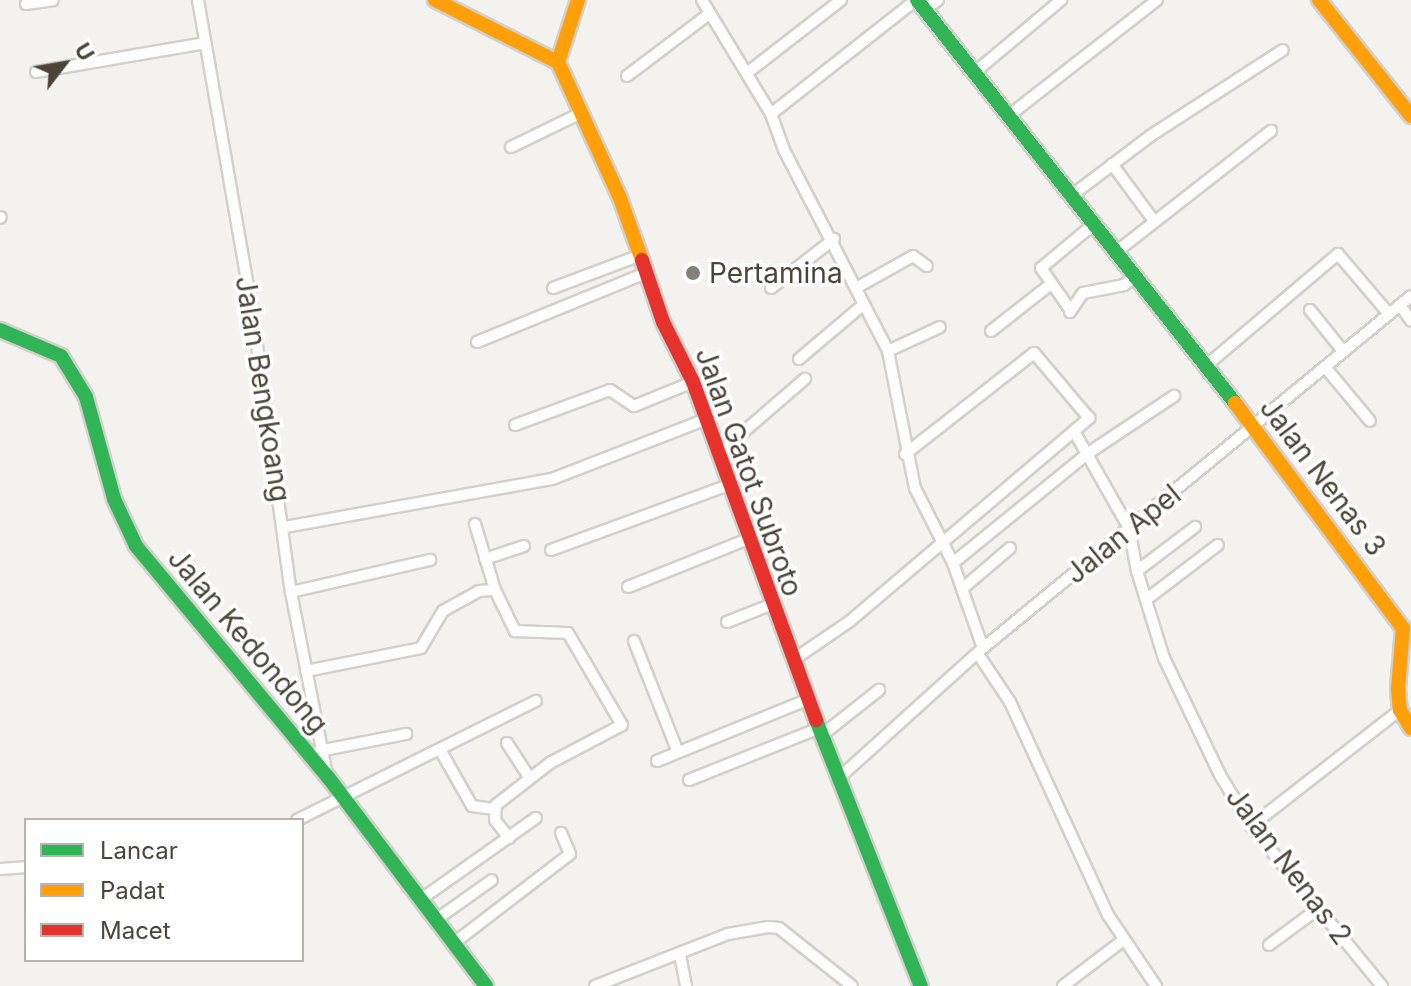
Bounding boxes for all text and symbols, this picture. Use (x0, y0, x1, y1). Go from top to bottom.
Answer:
north arrow (24, 24, 104, 104)
text: U (69, 38, 100, 65)
place label: Pertamina (709, 256, 843, 290)
marker: Pertamina (684, 264, 702, 282)
street label: Jalan Bengkoang (229, 274, 297, 504)
street label: Jalan Gatot Subroto (688, 343, 810, 601)
street label: Jalan Nenas 3 (1253, 392, 1393, 562)
street label: Jalan Apel (1059, 477, 1187, 591)
street label: Jalan Kedondong (161, 542, 335, 740)
street label: Jalan Nenas 2 (1219, 781, 1359, 951)
legend (24, 818, 304, 962)
text: Lancar (100, 836, 178, 865)
text: Padat (100, 876, 165, 905)
text: Macet (100, 916, 171, 945)

